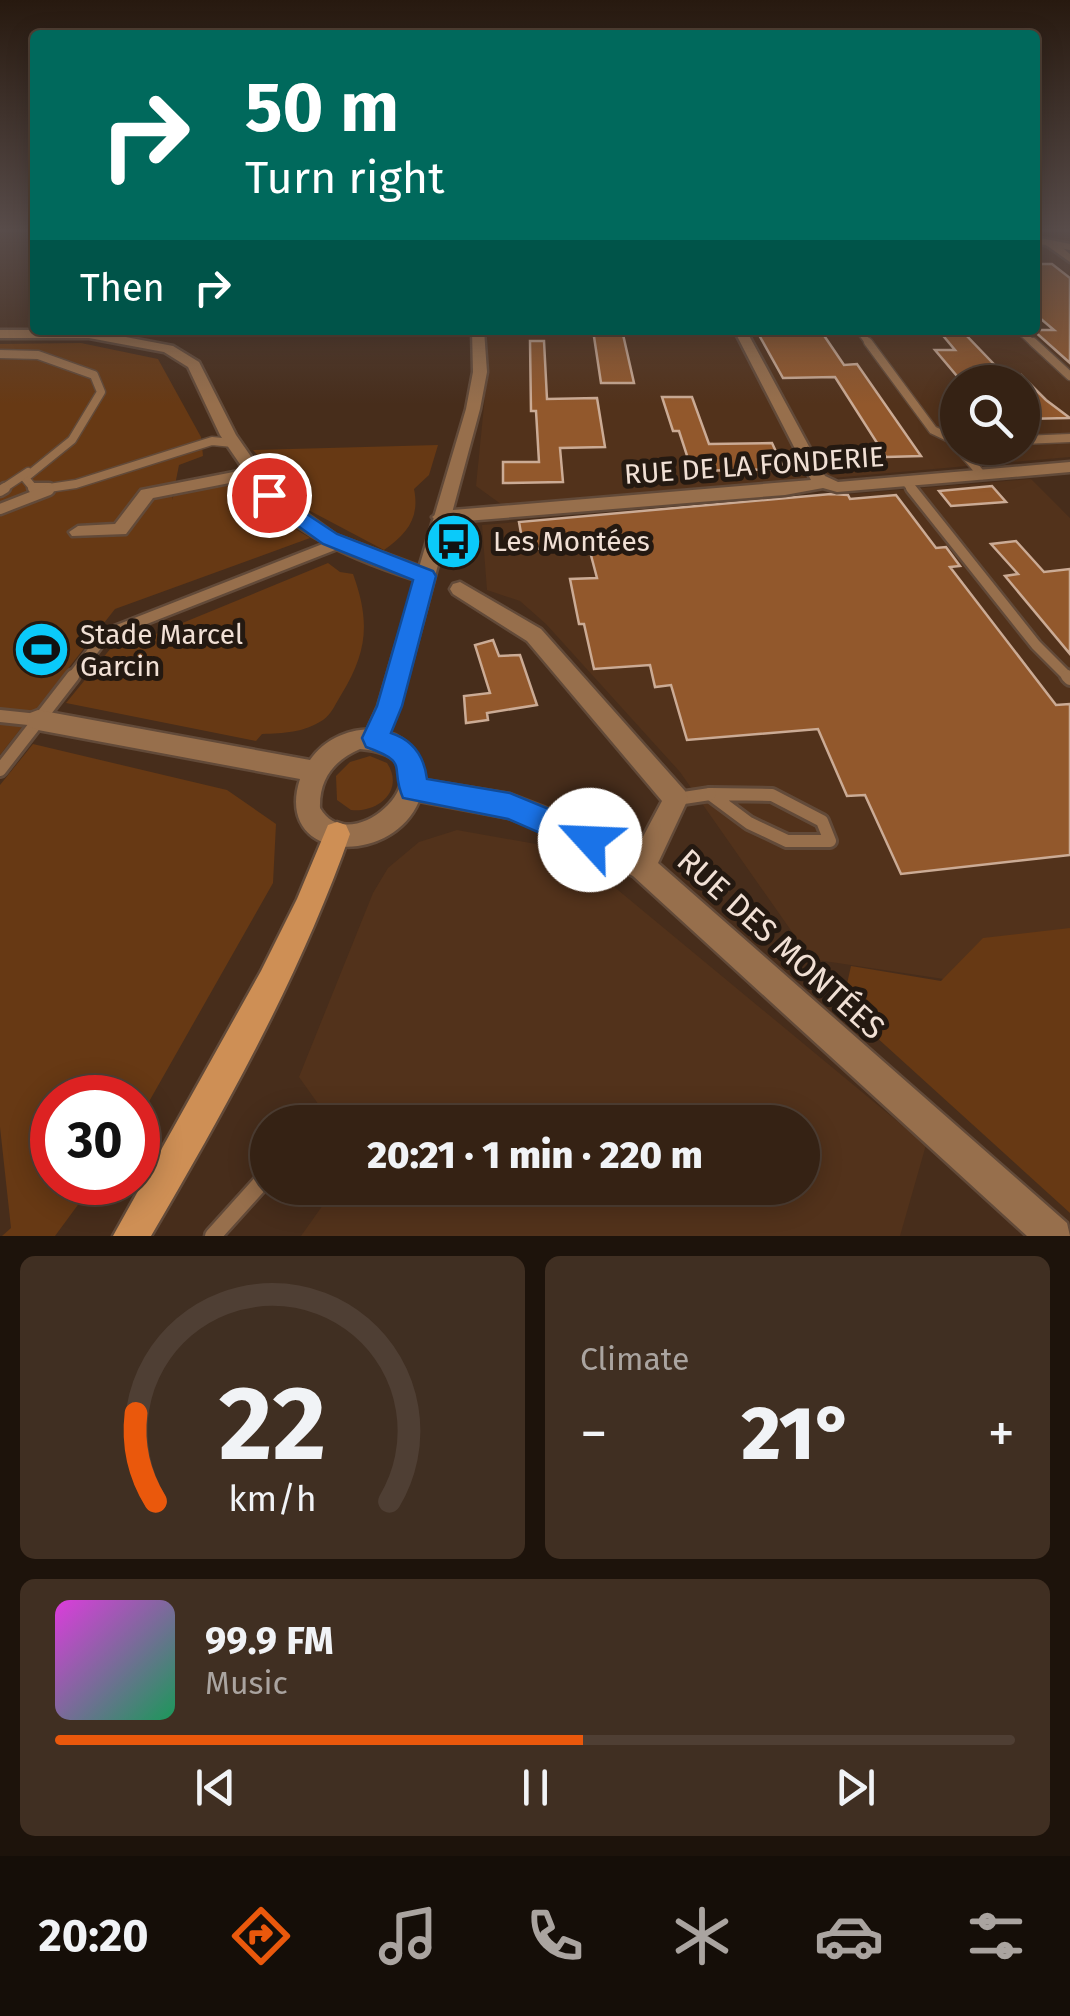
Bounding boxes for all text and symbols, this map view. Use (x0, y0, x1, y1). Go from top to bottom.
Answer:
text: 50 m (245, 66, 399, 150)
icon: right (80, 70, 210, 200)
text: Turn right (245, 151, 444, 205)
icon: right (185, 260, 240, 315)
text: Then (80, 265, 165, 311)
map controls (940, 365, 1040, 465)
button: search (940, 365, 1040, 465)
street label: RUE DE LA FONDERIE (623, 440, 885, 491)
pin (227, 453, 312, 538)
icon: arrive (242, 468, 297, 523)
bus stop icon: Les Montées (424, 511, 484, 571)
place label: Les Montées (493, 525, 650, 558)
place label: Stade Marcel Garcin (80, 618, 243, 683)
sports icon: Stade Marcel Garcin (11, 620, 71, 680)
position arrow (538, 788, 642, 892)
street label: RUE DES MONTÉES (670, 841, 892, 1047)
speed limit sign: 30 (30, 1075, 160, 1205)
text: 20:21 · 1 min · 220 m (367, 1132, 703, 1178)
text: Climate (580, 1340, 689, 1378)
text: 22 (219, 1362, 326, 1487)
text: 21° (741, 1389, 854, 1479)
text: − (580, 1401, 608, 1467)
text: + (988, 1401, 1015, 1467)
text: km/h (228, 1478, 317, 1520)
text: 99.9 FM (205, 1618, 334, 1664)
text: Music (205, 1664, 288, 1702)
icon: previous (188, 1760, 243, 1815)
icon: pause (508, 1760, 563, 1815)
icon: next (828, 1760, 883, 1815)
icon: directions (226, 1901, 296, 1971)
icon: music (373, 1901, 443, 1971)
icon: phone (520, 1901, 590, 1971)
icon: climate (667, 1901, 737, 1971)
icon: car (814, 1901, 884, 1971)
icon: filters (961, 1901, 1031, 1971)
text: 20:20 (39, 1909, 149, 1963)

